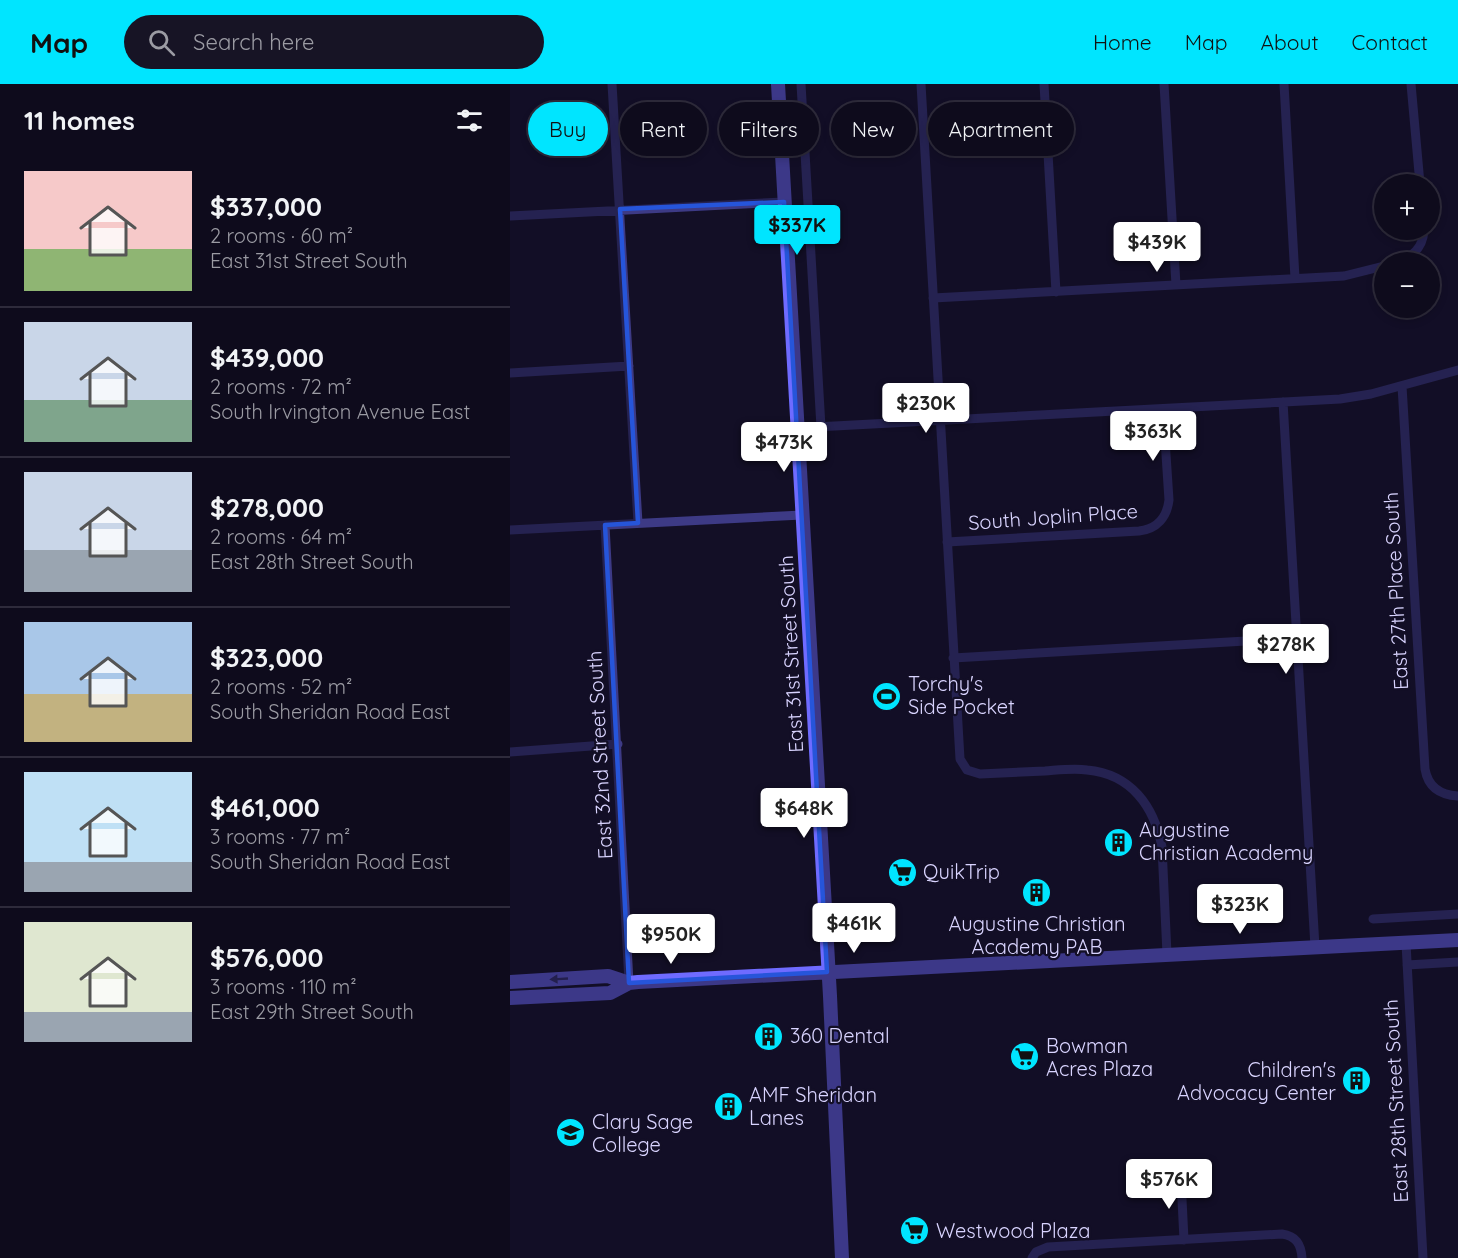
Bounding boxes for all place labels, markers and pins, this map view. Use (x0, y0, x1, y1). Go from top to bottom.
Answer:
pin: $337K (755, 205, 839, 256)
pin: $439K (1115, 222, 1199, 273)
pin: $230K (884, 383, 968, 434)
pin: $363K (1111, 411, 1195, 462)
pin: $473K (742, 422, 826, 473)
pin: $278K (1244, 624, 1328, 675)
place label: Torchy's Side Pocket (908, 671, 1015, 719)
sports icon: Torchy's Side Pocket (871, 680, 903, 712)
pin: $648K (762, 788, 846, 839)
place label: Augustine Christian Academy (1139, 817, 1313, 865)
building icon: Augustine Christian Academy (1102, 826, 1134, 858)
supermarket icon: QuikTrip (886, 856, 918, 888)
place label: QuikTrip (923, 859, 1000, 884)
building icon: Augustine Christian Academy PAB (1021, 877, 1053, 909)
pin: $323K (1198, 884, 1282, 935)
pin: $461K (812, 903, 896, 954)
place label: Augustine Christian Academy PAB (949, 911, 1125, 959)
pin: $950K (629, 914, 713, 965)
building icon: 360 Dental (753, 1020, 785, 1052)
place label: 360 Dental (790, 1023, 890, 1048)
place label: Bowman Acres Plaza (1046, 1033, 1153, 1081)
supermarket icon: Bowman Acres Plaza (1009, 1041, 1041, 1073)
place label: Children's Advocacy Center (1177, 1057, 1336, 1105)
building icon: Children's Advocacy Center (1341, 1065, 1373, 1097)
place label: AMF Sheridan Lanes (749, 1082, 877, 1130)
building icon: AMF Sheridan Lanes (712, 1090, 744, 1122)
place label: Clary Sage College (592, 1109, 693, 1157)
school or university icon: Clary Sage College (555, 1117, 587, 1149)
pin: $576K (1127, 1159, 1211, 1210)
supermarket icon: Westwood Plaza (899, 1215, 931, 1247)
place label: Westwood Plaza (936, 1218, 1090, 1243)

